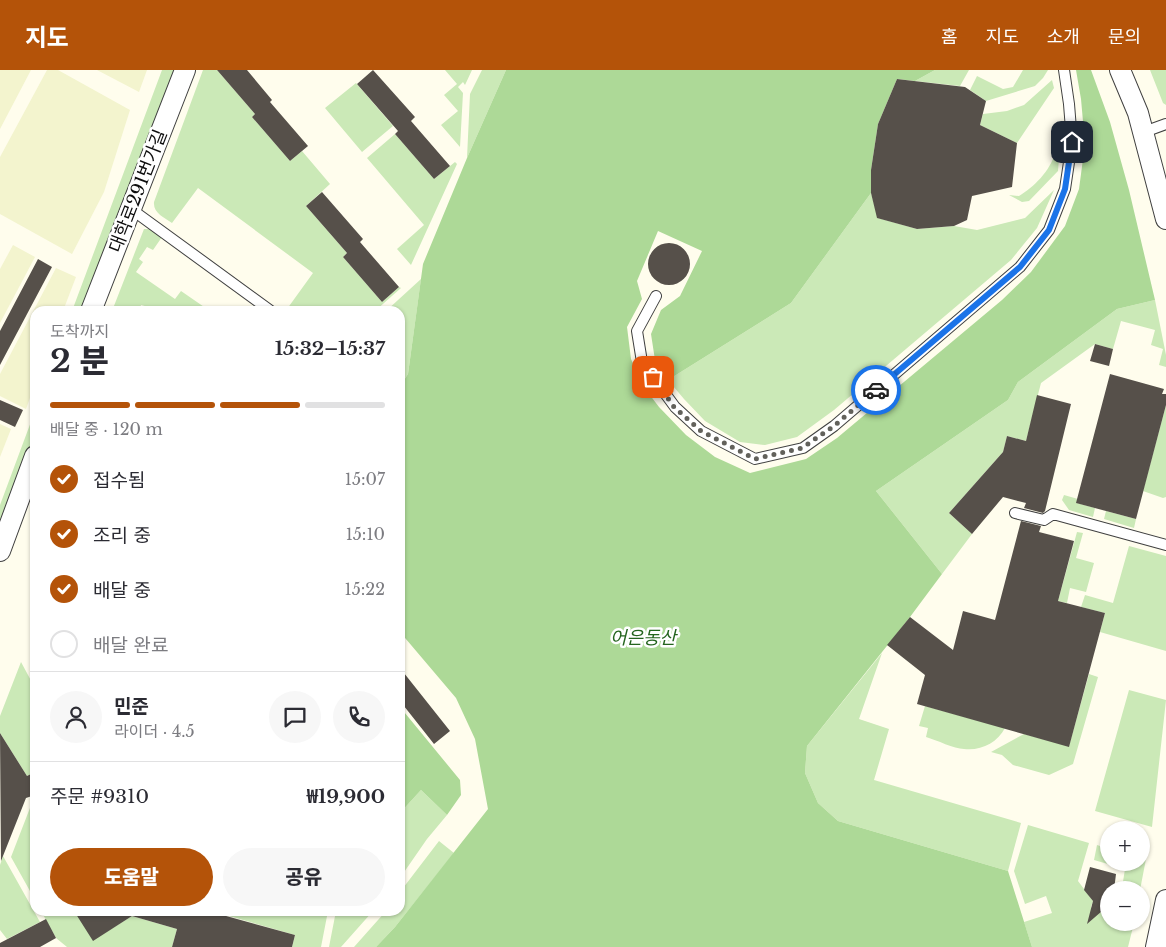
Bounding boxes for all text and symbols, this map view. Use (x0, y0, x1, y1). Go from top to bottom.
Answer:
text: 지도 (25, 23, 69, 52)
text: 홈 (941, 26, 958, 48)
text: 지도 (986, 26, 1019, 48)
text: 소개 (1047, 26, 1080, 48)
text: 문의 (1108, 26, 1141, 48)
pin (1051, 121, 1093, 163)
street label: 대학로291번가길 (104, 126, 172, 256)
icon: home (1058, 128, 1086, 156)
text: 도착까지 (50, 321, 109, 341)
text: 15:32–15:37 (275, 337, 385, 360)
text: 2 분 (50, 341, 109, 381)
pin (632, 356, 674, 398)
icon: bag (639, 363, 667, 391)
courier (851, 365, 901, 415)
icon: car (862, 376, 890, 404)
text: 배달 중 · 120 m (50, 419, 163, 439)
icon: check (50, 465, 78, 493)
text: 접수됨 (93, 469, 145, 492)
text: 15:07 (345, 469, 385, 489)
icon: check (50, 520, 78, 548)
text: 조리 중 (93, 524, 151, 547)
text: 15:10 (346, 524, 385, 544)
icon: check (50, 575, 78, 603)
text: 배달 중 (93, 579, 151, 602)
text: 15:22 (345, 579, 385, 599)
park label: 어은동산 (610, 627, 679, 649)
text: 배달 완료 (93, 634, 168, 657)
button: person (50, 691, 102, 743)
button: chat (269, 691, 321, 743)
button: phone (333, 691, 385, 743)
text: 민준 (114, 695, 149, 718)
text: 라이더 · 4.5 (114, 721, 195, 741)
text: 주문 #9310 (50, 785, 149, 808)
text: ₩19,900 (307, 785, 385, 808)
map controls (1100, 821, 1150, 931)
button: + (1100, 821, 1150, 871)
button: 도움말 (50, 848, 213, 906)
button: 공유 (223, 848, 385, 906)
button: − (1100, 881, 1150, 931)

